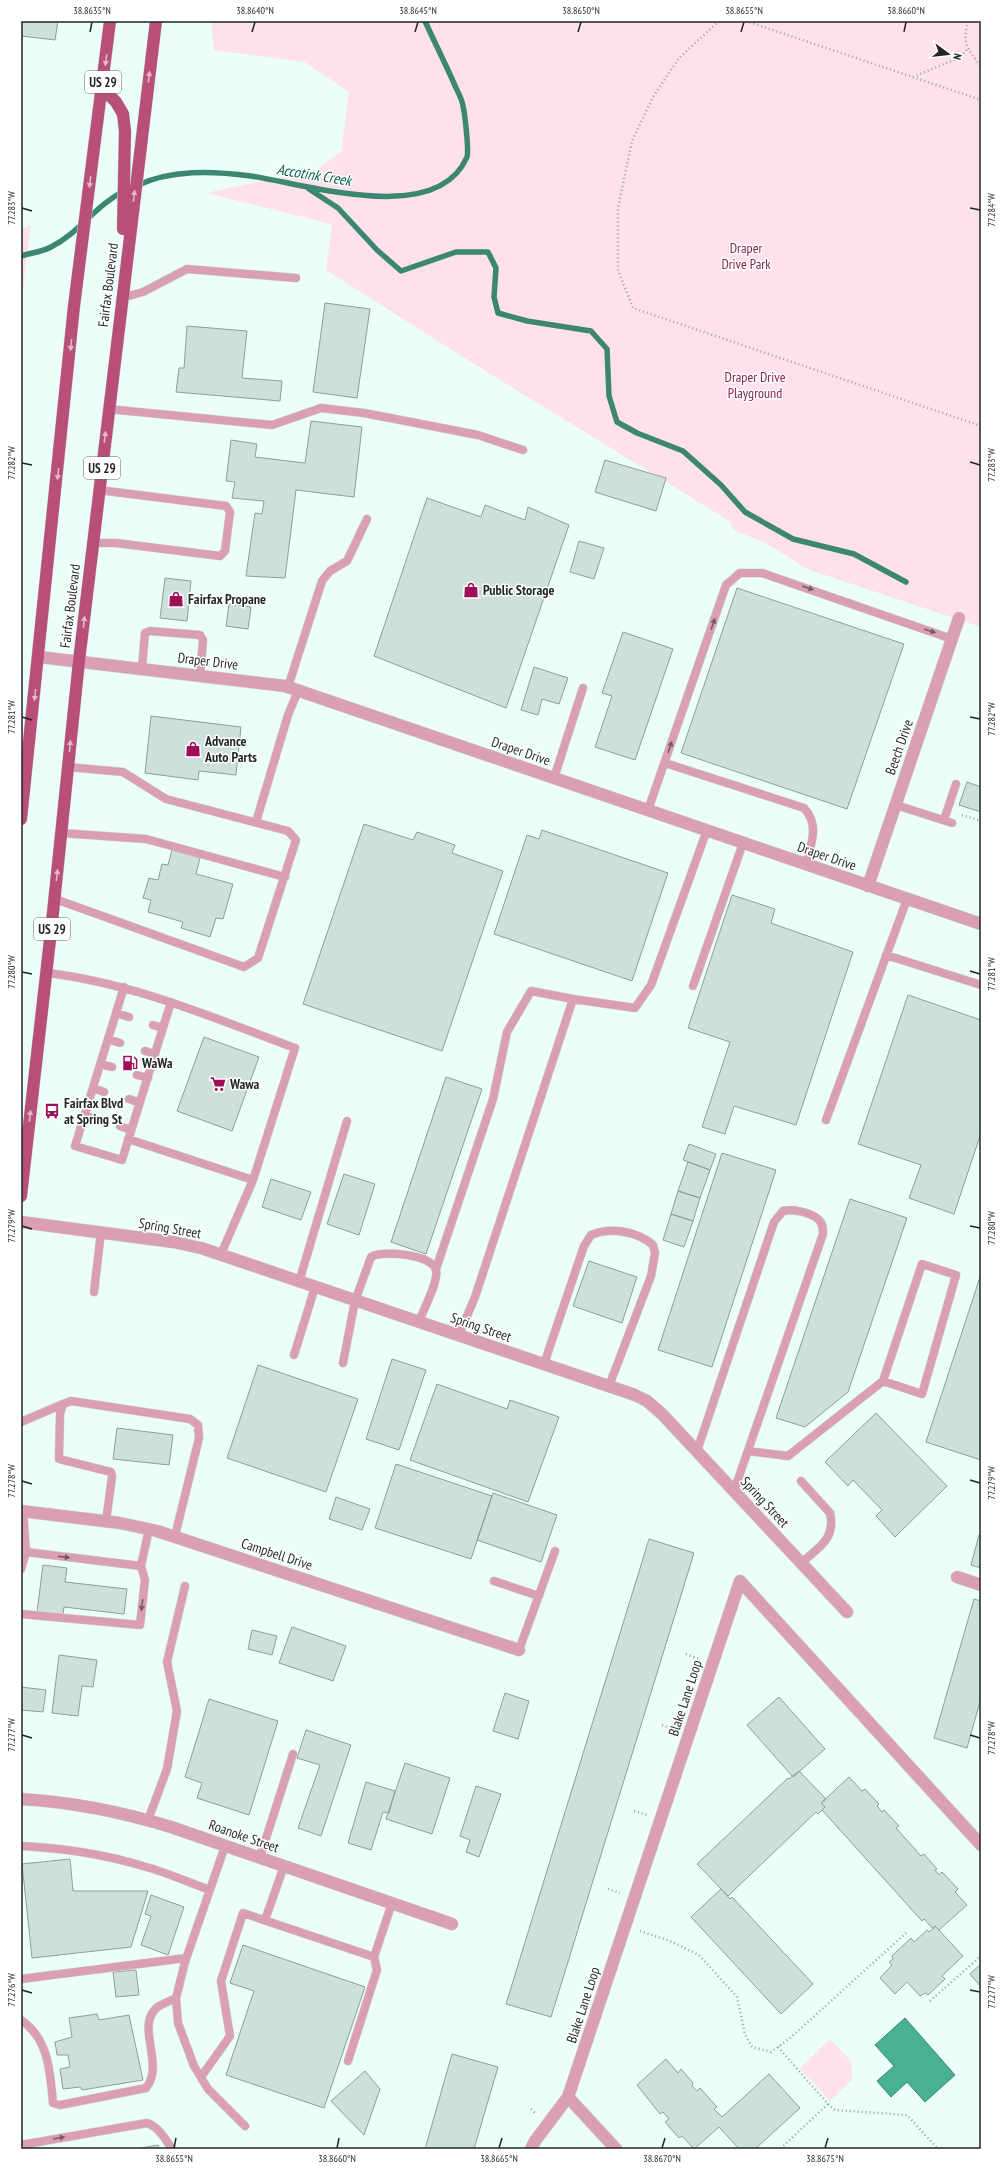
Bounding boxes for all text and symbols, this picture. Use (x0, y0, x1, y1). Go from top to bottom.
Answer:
text: 38.8635°N (73, 4, 111, 17)
text: 38.8640°N (236, 4, 274, 17)
text: 38.8645°N (399, 4, 437, 17)
text: 38.8650°N (562, 4, 600, 17)
text: 38.8655°N (725, 4, 763, 17)
text: 38.8660°N (887, 4, 925, 17)
north arrow (928, 34, 968, 74)
text: N (950, 52, 965, 61)
one-way arrow (102, 54, 109, 66)
road number: US 29 (85, 71, 121, 93)
one-way arrow (146, 71, 152, 83)
water label: Accotink Creek (276, 159, 355, 190)
one-way arrow (87, 175, 93, 188)
one-way arrow (131, 190, 137, 202)
text: 77.283°W (5, 191, 18, 225)
text: 77.284°W (985, 193, 998, 227)
park label: Draper Drive Park (721, 239, 771, 273)
street label: Fairfax Boulevard (94, 242, 122, 328)
one-way arrow (67, 339, 74, 351)
park label: Draper Drive Playground (725, 368, 786, 402)
one-way arrow (102, 431, 108, 443)
text: 77.282°W (5, 446, 18, 480)
text: 77.283°W (985, 448, 998, 482)
road number: US 29 (84, 457, 120, 479)
one-way arrow (54, 468, 61, 480)
street label: Fairfax Boulevard (56, 563, 84, 649)
shop icon: Public Storage (462, 581, 480, 599)
place label: Public Storage (483, 581, 554, 599)
one-way arrow (802, 586, 814, 592)
shop icon: Fairfax Propane (167, 590, 185, 608)
place label: Fairfax Propane (188, 590, 266, 608)
one-way arrow (80, 616, 87, 628)
one-way arrow (710, 618, 716, 630)
one-way arrow (925, 629, 937, 635)
street label: Draper Drive (177, 648, 240, 674)
one-way arrow (32, 689, 38, 701)
text: 77.281°W (5, 700, 18, 734)
text: 77.282°W (985, 702, 998, 736)
street label: Beech Drive (881, 717, 917, 777)
place label: Advance Auto Parts (204, 732, 257, 766)
street label: Draper Drive (489, 733, 553, 769)
one-way arrow (67, 740, 74, 752)
shop icon: Advance Auto Parts (184, 740, 202, 758)
one-way arrow (668, 741, 674, 753)
street label: Draper Drive (795, 838, 859, 874)
one-way arrow (54, 869, 60, 881)
road number: US 29 (34, 918, 70, 940)
text: 77.280°W (5, 955, 18, 989)
text: 77.281°W (985, 957, 998, 991)
fuel station icon: WaWa (121, 1054, 139, 1072)
place label: WaWa (141, 1054, 173, 1072)
supermarket icon: Wawa (209, 1075, 227, 1093)
place label: Wawa (229, 1075, 260, 1093)
place label: Fairfax Blvd at Spring St (64, 1094, 123, 1128)
bus stop icon: Fairfax Blvd at Spring St (43, 1102, 61, 1120)
one-way arrow (27, 1110, 33, 1122)
text: 77.279°W (5, 1209, 18, 1243)
text: 77.280°W (985, 1211, 998, 1245)
street label: Spring Street (137, 1214, 203, 1242)
street label: Spring Street (448, 1308, 514, 1346)
text: 77.278°W (5, 1464, 18, 1498)
text: 77.279°W (985, 1466, 998, 1500)
street label: Spring Street (737, 1473, 793, 1531)
street label: Campbell Drive (239, 1534, 315, 1574)
one-way arrow (58, 1553, 70, 1560)
one-way arrow (139, 1599, 145, 1611)
street label: Blake Lane Loop (664, 1658, 706, 1738)
text: 77.277°W (5, 1718, 18, 1752)
text: 77.278°W (985, 1721, 998, 1755)
street label: Roanoke Street (207, 1816, 282, 1856)
street label: Blake Lane Loop (562, 1965, 604, 2045)
text: 77.276°W (5, 1973, 18, 2007)
text: 77.277°W (985, 1975, 998, 2009)
one-way arrow (53, 2135, 65, 2141)
text: 38.8655°N (155, 2152, 193, 2165)
text: 38.8660°N (318, 2152, 356, 2165)
text: 38.8665°N (480, 2152, 518, 2165)
text: 38.8670°N (643, 2152, 681, 2165)
text: 38.8675°N (806, 2152, 844, 2165)

